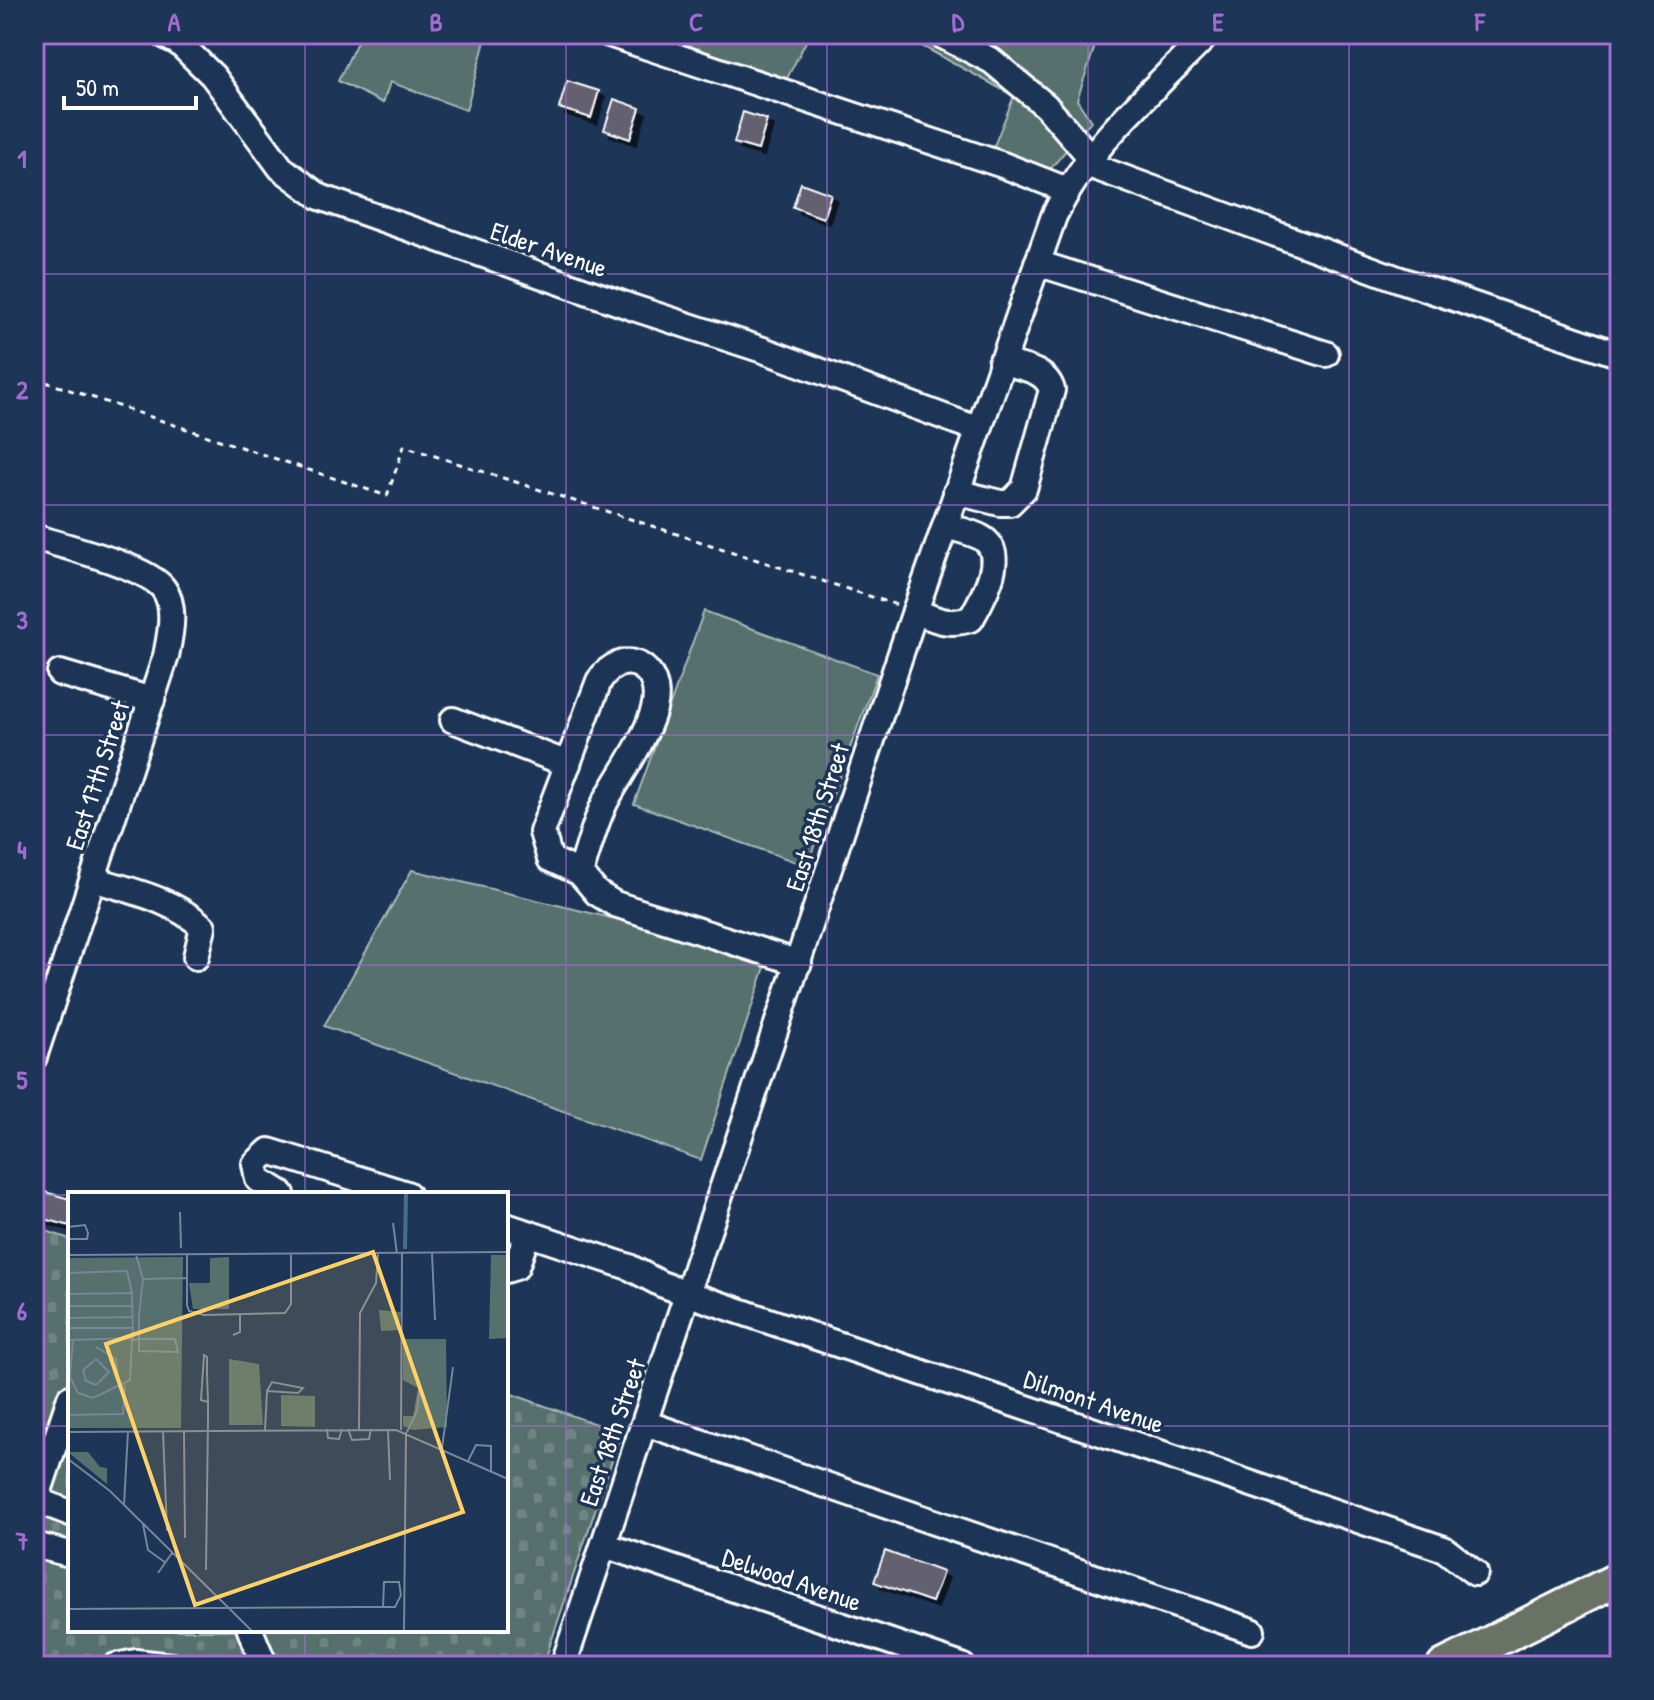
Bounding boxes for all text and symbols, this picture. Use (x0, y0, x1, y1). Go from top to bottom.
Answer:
text: A (168, 4, 181, 39)
text: B (429, 4, 443, 39)
text: C (689, 4, 703, 39)
text: D (952, 4, 965, 39)
text: E (1212, 4, 1224, 39)
text: F (1474, 4, 1486, 39)
scale bar (64, 60, 196, 110)
text: 50 m (76, 71, 119, 103)
text: 1 (17, 141, 27, 176)
street label: Elder Avenue (486, 213, 612, 285)
text: 2 (16, 372, 29, 407)
text: 3 (16, 602, 28, 637)
street label: East 17th Street (56, 695, 138, 854)
street label: East 18th Street (777, 738, 858, 895)
text: 4 (17, 832, 27, 867)
text: 5 (17, 1062, 28, 1097)
inset map (68, 1192, 508, 1632)
text: 6 (17, 1293, 28, 1328)
street label: East 18th Street (570, 1353, 654, 1510)
street label: Dilmont Avenue (1019, 1361, 1169, 1441)
text: 7 (15, 1523, 29, 1558)
street label: Delwood Avenue (718, 1539, 866, 1619)

